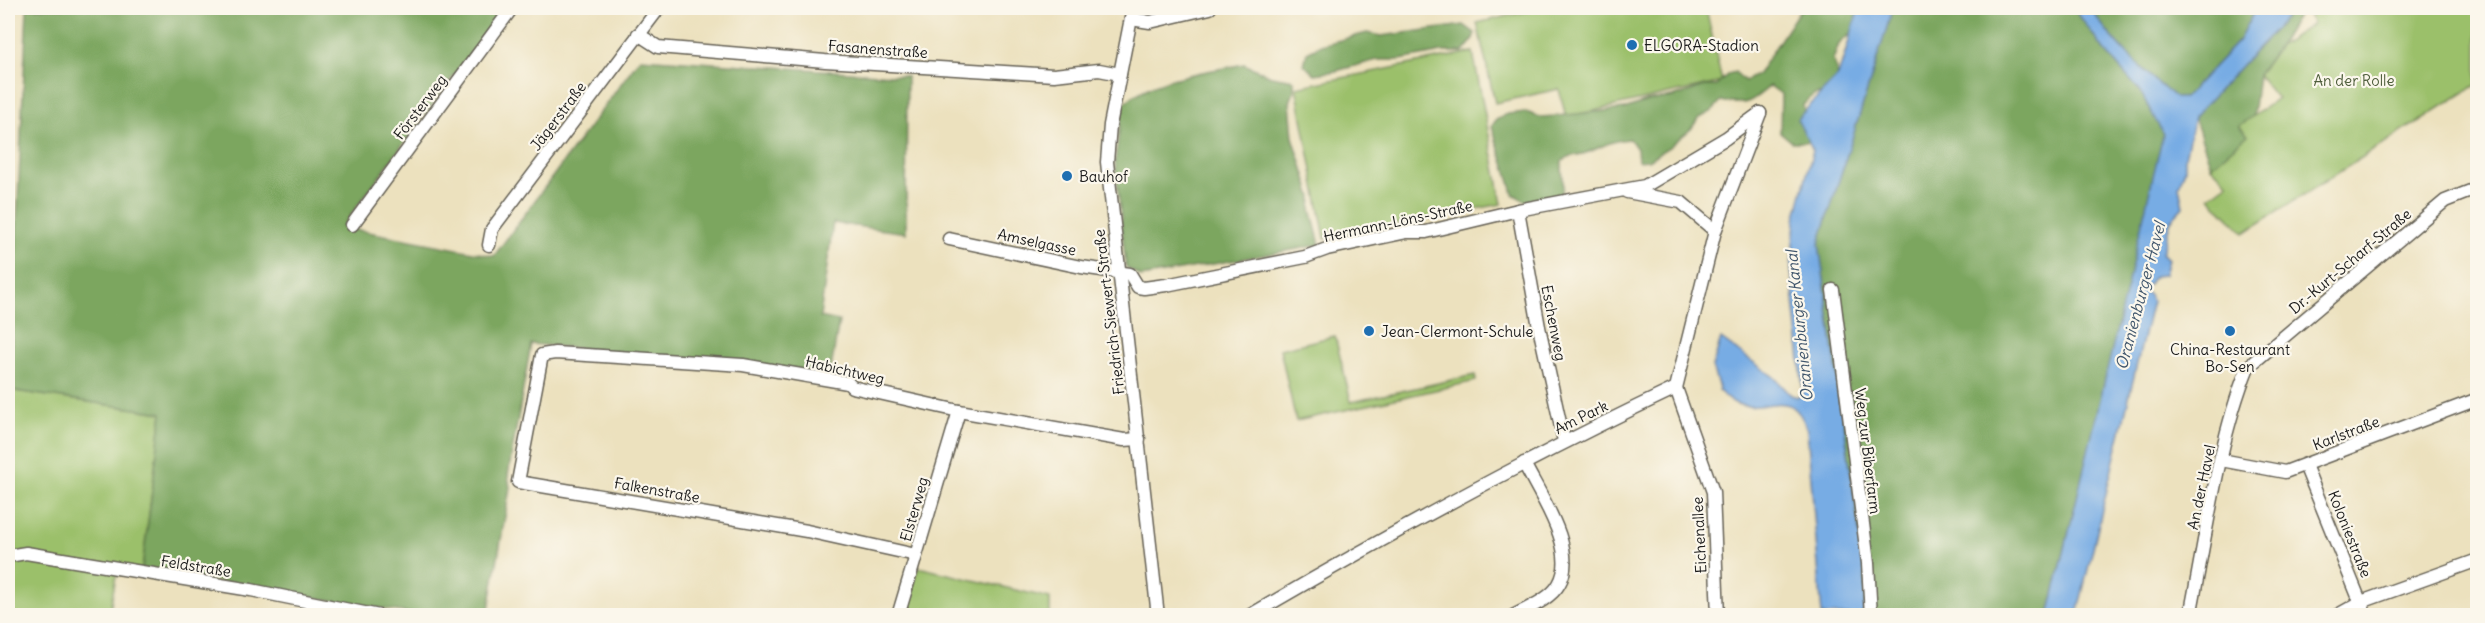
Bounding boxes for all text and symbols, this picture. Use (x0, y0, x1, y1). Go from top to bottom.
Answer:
street label: Fasanenstraße (828, 36, 928, 62)
place label: ELGORA-Stadion (1644, 36, 1759, 55)
marker: ELGORA-Stadion (1625, 38, 1639, 52)
street label: Försterweg (389, 71, 451, 143)
park label: An der Rolle (2313, 71, 2395, 90)
street label: Jägerstraße (526, 78, 590, 154)
place label: Bauhof (1079, 167, 1129, 186)
marker: Bauhof (1060, 169, 1074, 183)
street label: Hermann-Löns-Straße (1322, 196, 1474, 246)
street label: Dr.-Kurt-Scharf-Straße (2285, 204, 2415, 318)
water label: Oranienburger Havel (2111, 218, 2170, 372)
street label: Amselgasse (996, 224, 1078, 260)
street label: Friedrich-Siewert-Straße (1089, 228, 1129, 396)
water label: Oranienburger Kanal (1781, 247, 1817, 403)
street label: Eschenweg (1537, 283, 1571, 363)
place label: Jean-Clermont-Schule (1381, 322, 1533, 341)
marker: Jean-Clermont-Schule (1362, 324, 1376, 338)
marker: China-Restaurant Bo-Sen (2223, 324, 2237, 338)
place label: China-Restaurant Bo-Sen (2170, 340, 2290, 376)
street label: Habichtweg (804, 352, 886, 388)
street label: Weg zur Biberfarm (1851, 387, 1885, 515)
street label: Am Park (1551, 396, 1611, 438)
street label: Karlstraße (2310, 412, 2382, 454)
street label: An der Havel (2183, 443, 2219, 531)
street label: Falkenstraße (613, 473, 701, 507)
street label: Elsterweg (896, 474, 932, 544)
street label: Koloniestraße (2324, 488, 2376, 580)
street label: Eichenallee (1688, 496, 1710, 574)
street label: Feldstraße (160, 551, 232, 581)

